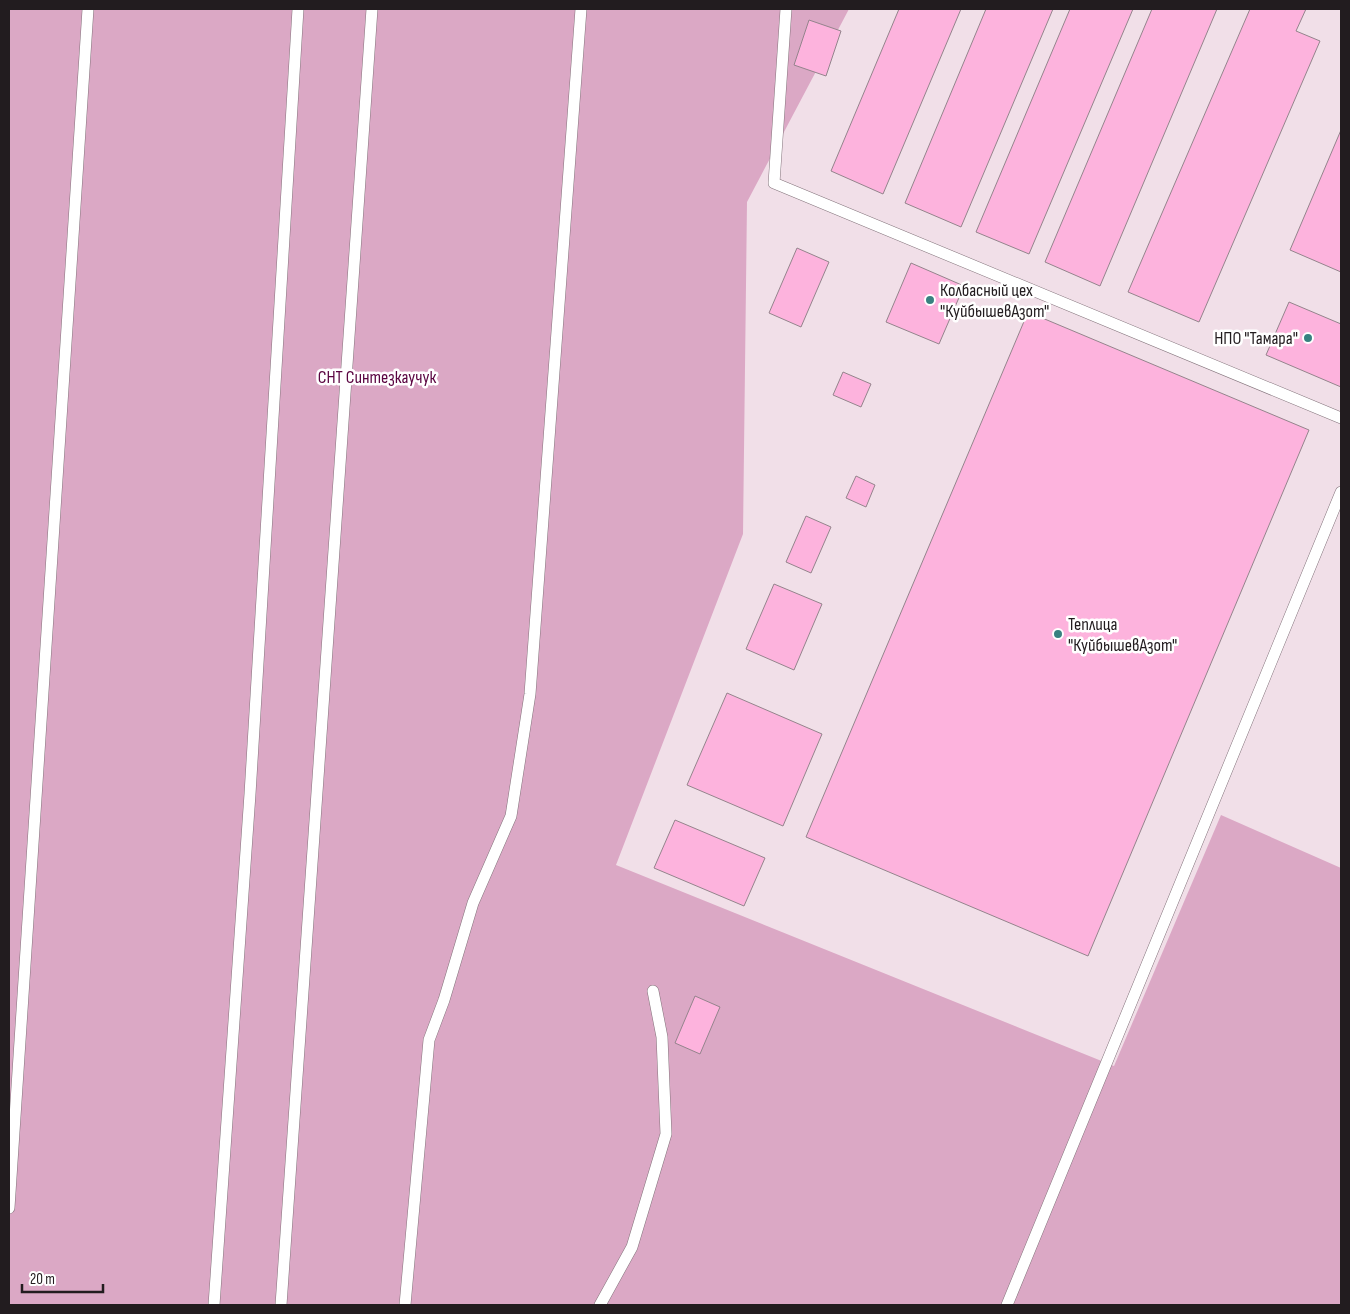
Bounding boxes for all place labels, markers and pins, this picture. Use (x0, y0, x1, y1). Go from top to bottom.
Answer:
place label: Колбасный цех "КуйбышевАзот" (940, 280, 1049, 322)
marker: Колбасный цех "КуйбышевАзот" (924, 294, 936, 306)
place label: НПО "Тамара" (1214, 328, 1298, 349)
marker: НПО "Тамара" (1302, 332, 1314, 344)
place label: Теплица "КуйбышевАзот" (1068, 614, 1177, 656)
marker: Теплица "КуйбышевАзот" (1052, 628, 1064, 640)

